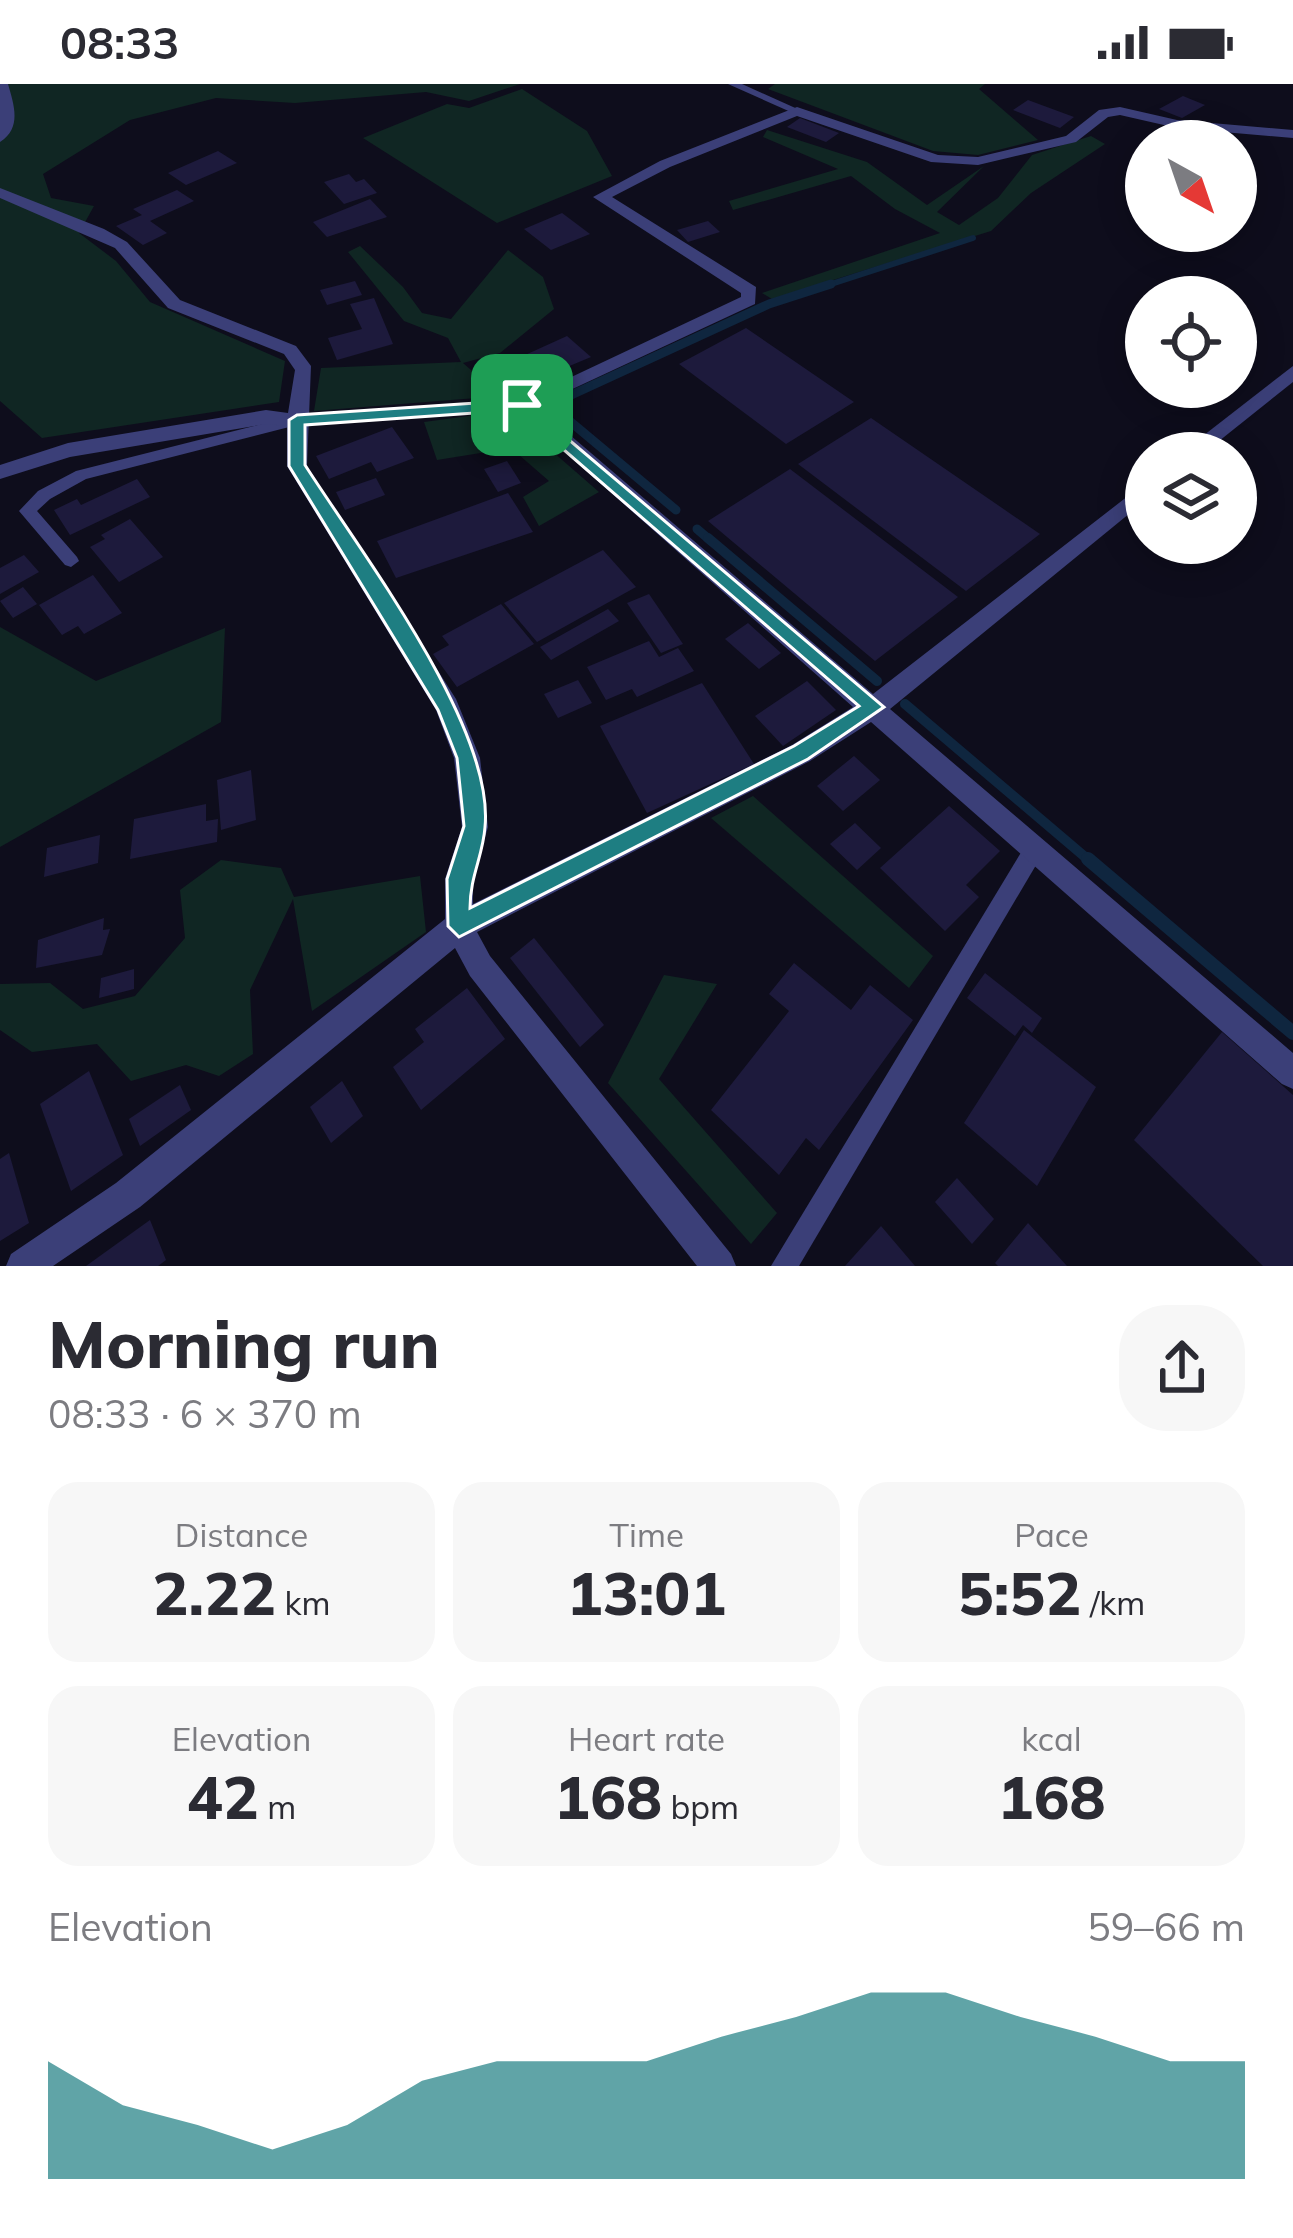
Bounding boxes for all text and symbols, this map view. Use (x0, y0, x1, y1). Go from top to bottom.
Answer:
text: 08:33 (60, 14, 179, 70)
north arrow (1125, 120, 1257, 252)
map controls (1125, 120, 1257, 564)
button: locate (1125, 276, 1257, 408)
pin (471, 354, 573, 456)
icon: arrive (489, 372, 555, 438)
button: layers (1125, 432, 1257, 564)
text: Morning run (48, 1302, 440, 1385)
button: share (1119, 1305, 1245, 1431)
text: 08:33 · 6 × 370 m (48, 1389, 362, 1438)
text: Distance (175, 1514, 308, 1555)
text: Time (609, 1514, 684, 1555)
text: Pace (1014, 1514, 1089, 1555)
text: 2.22 (152, 1555, 276, 1630)
text: 13:01 (567, 1555, 726, 1630)
text: 5:52 (958, 1555, 1081, 1630)
text: km (276, 1582, 331, 1623)
text: /km (1081, 1582, 1145, 1623)
text: Elevation (172, 1718, 311, 1759)
text: Heart rate (568, 1718, 725, 1759)
text: kcal (1021, 1718, 1082, 1759)
text: 42 (187, 1759, 259, 1834)
text: 168 (554, 1759, 662, 1834)
text: 168 (998, 1759, 1106, 1834)
text: m (259, 1786, 296, 1827)
text: bpm (662, 1786, 739, 1827)
text: Elevation (48, 1902, 213, 1951)
text: 59–66 m (1087, 1902, 1245, 1951)

